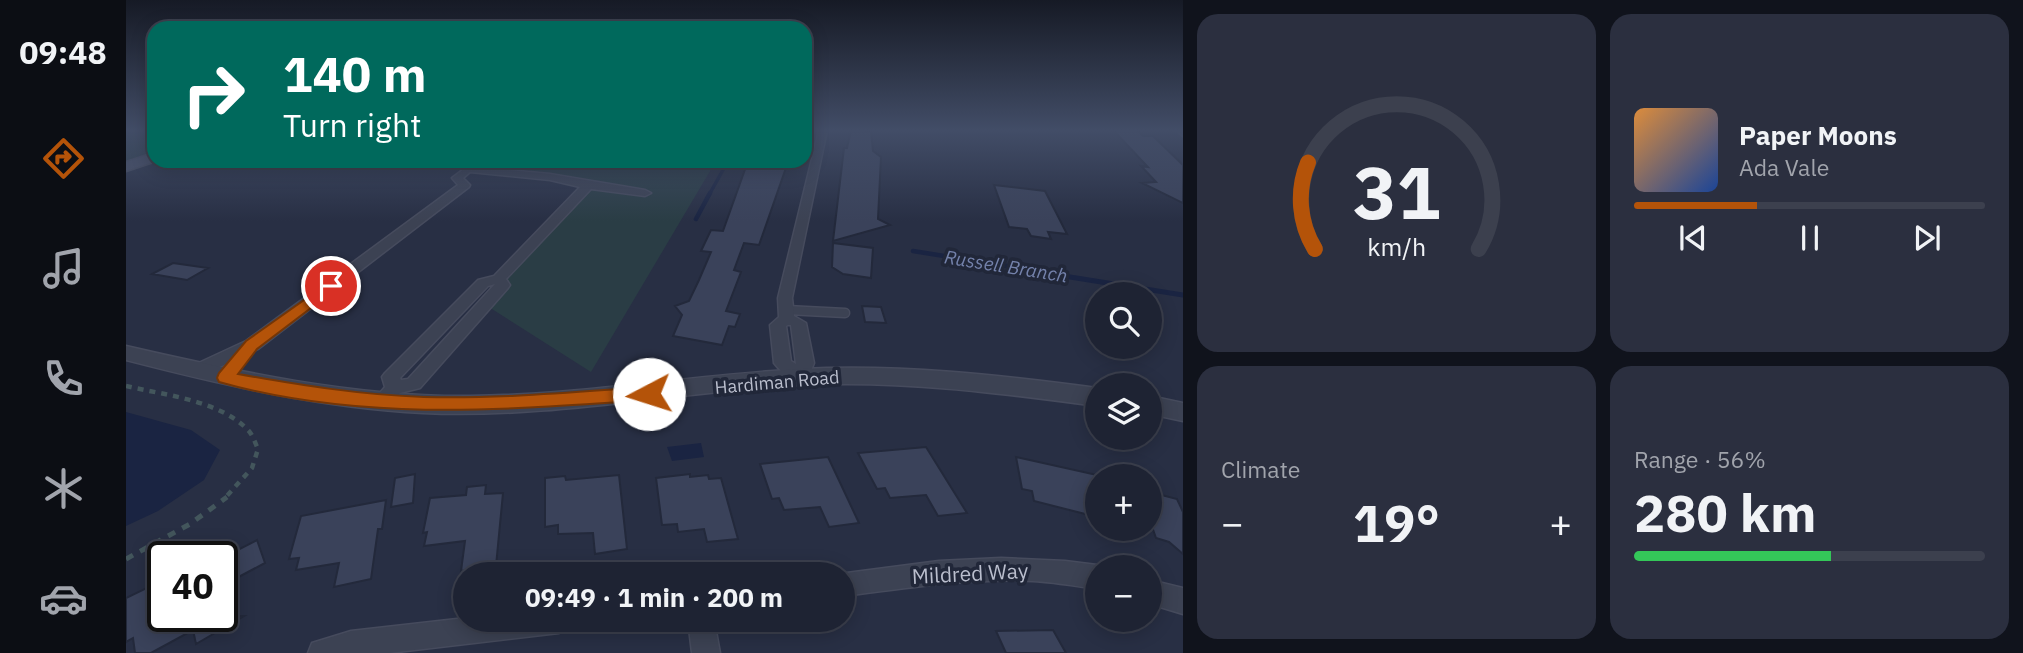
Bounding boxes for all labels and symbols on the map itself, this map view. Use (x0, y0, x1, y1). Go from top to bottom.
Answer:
water label: Russell Branch (943, 244, 1069, 288)
pin (301, 256, 361, 316)
position arrow (612, 357, 686, 431)
street label: Hardiman Road (714, 365, 840, 399)
speed limit sign: 40 (147, 541, 238, 632)
street label: Mildred Way (911, 556, 1029, 590)

